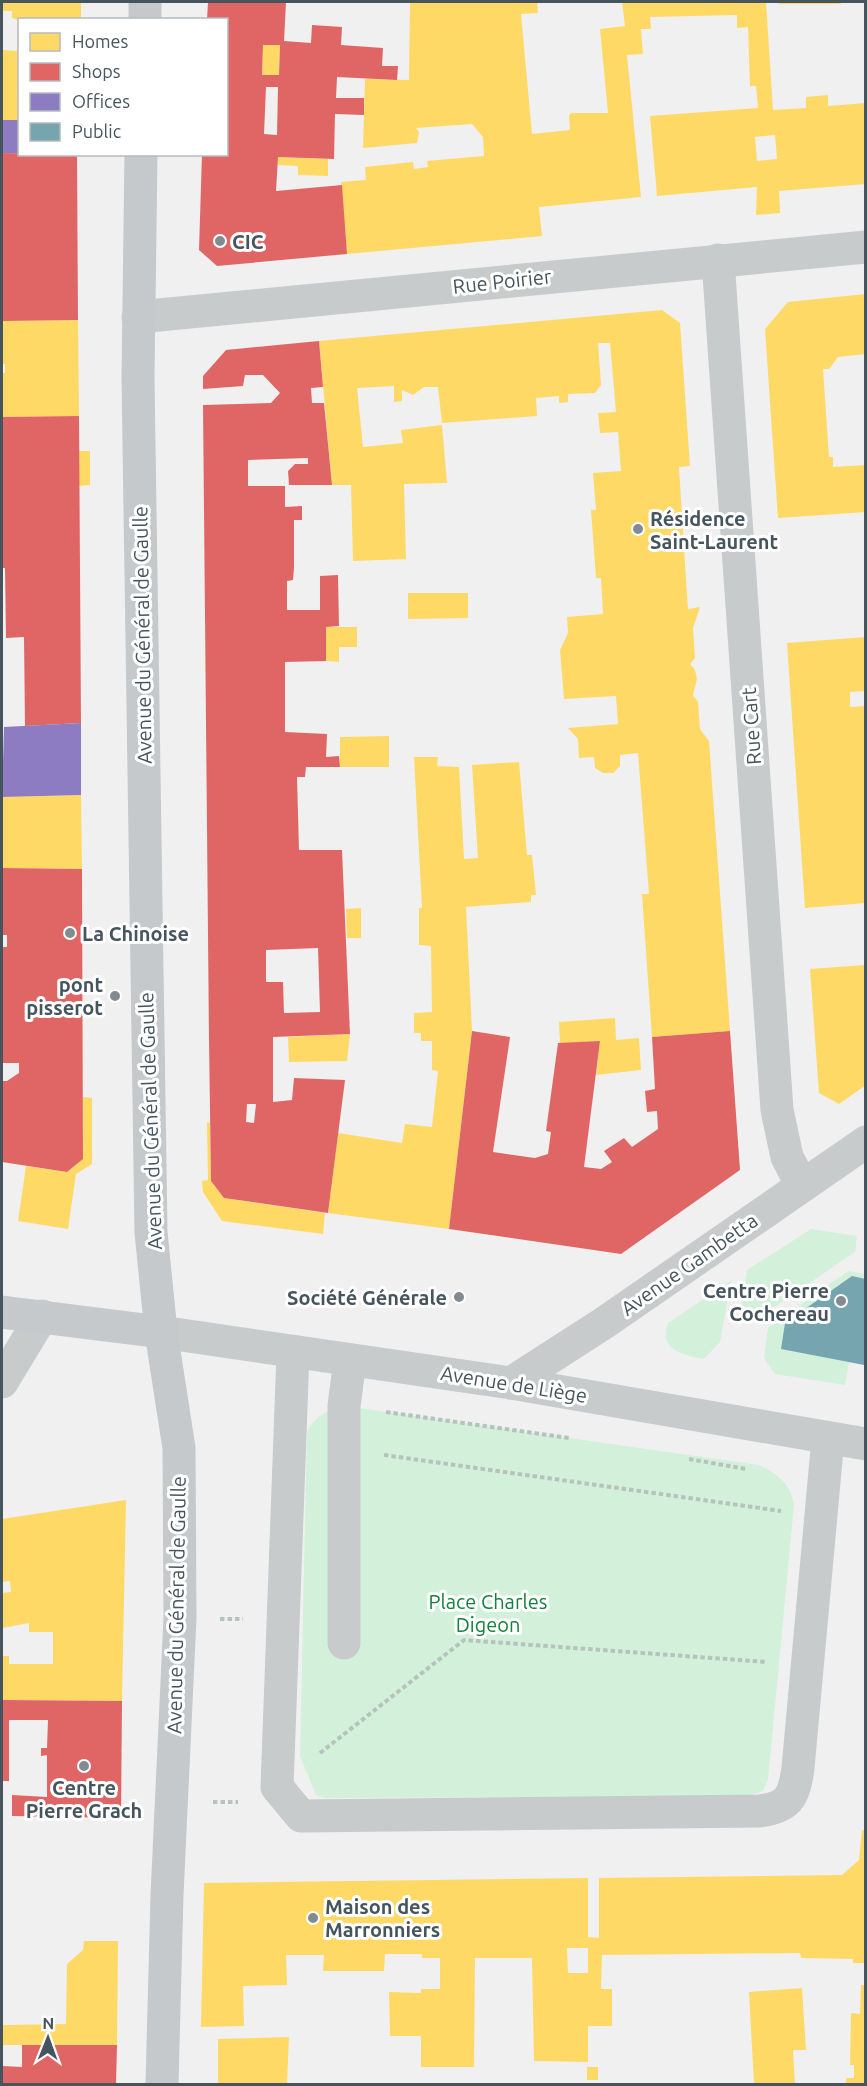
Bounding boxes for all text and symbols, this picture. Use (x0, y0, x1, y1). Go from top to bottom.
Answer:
legend (18, 18, 228, 156)
text: Homes (72, 31, 129, 51)
text: Shops (72, 61, 121, 81)
text: Offices (72, 91, 130, 111)
text: Public (72, 121, 121, 141)
place label: CIC (232, 230, 264, 253)
marker: CIC (213, 234, 227, 248)
street label: Rue Poirier (452, 264, 553, 298)
street label: Avenue du Général de Gaulle (128, 506, 156, 764)
place label: Résidence Saint-Laurent (650, 507, 779, 553)
marker: Résidence Saint-Laurent (631, 522, 645, 536)
street label: Rue Cart (737, 686, 765, 765)
place label: La Chinoise (82, 922, 189, 945)
marker: La Chinoise (63, 926, 77, 940)
place label: pont pisserot (26, 973, 103, 1019)
marker: pont pisserot (108, 989, 122, 1003)
street label: Avenue du Général de Gaulle (134, 992, 166, 1250)
street label: Avenue Gambetta (616, 1208, 762, 1320)
place label: Centre Pierre Cochereau (703, 1279, 829, 1325)
place label: Société Générale (287, 1286, 447, 1309)
marker: Société Générale (452, 1290, 466, 1304)
marker: Centre Pierre Cochereau (834, 1294, 848, 1308)
street label: Avenue de Liège (439, 1361, 589, 1407)
street label: Avenue du Général de Gaulle (162, 1476, 190, 1734)
park label: Place Charles Digeon (429, 1590, 547, 1636)
marker: Centre Pierre Grach (77, 1759, 91, 1773)
place label: Centre Pierre Grach (26, 1776, 142, 1822)
place label: Maison des Marronniers (325, 1895, 440, 1941)
marker: Maison des Marronniers (306, 1911, 320, 1925)
north arrow (18, 2008, 78, 2068)
text: N (42, 2014, 54, 2032)

